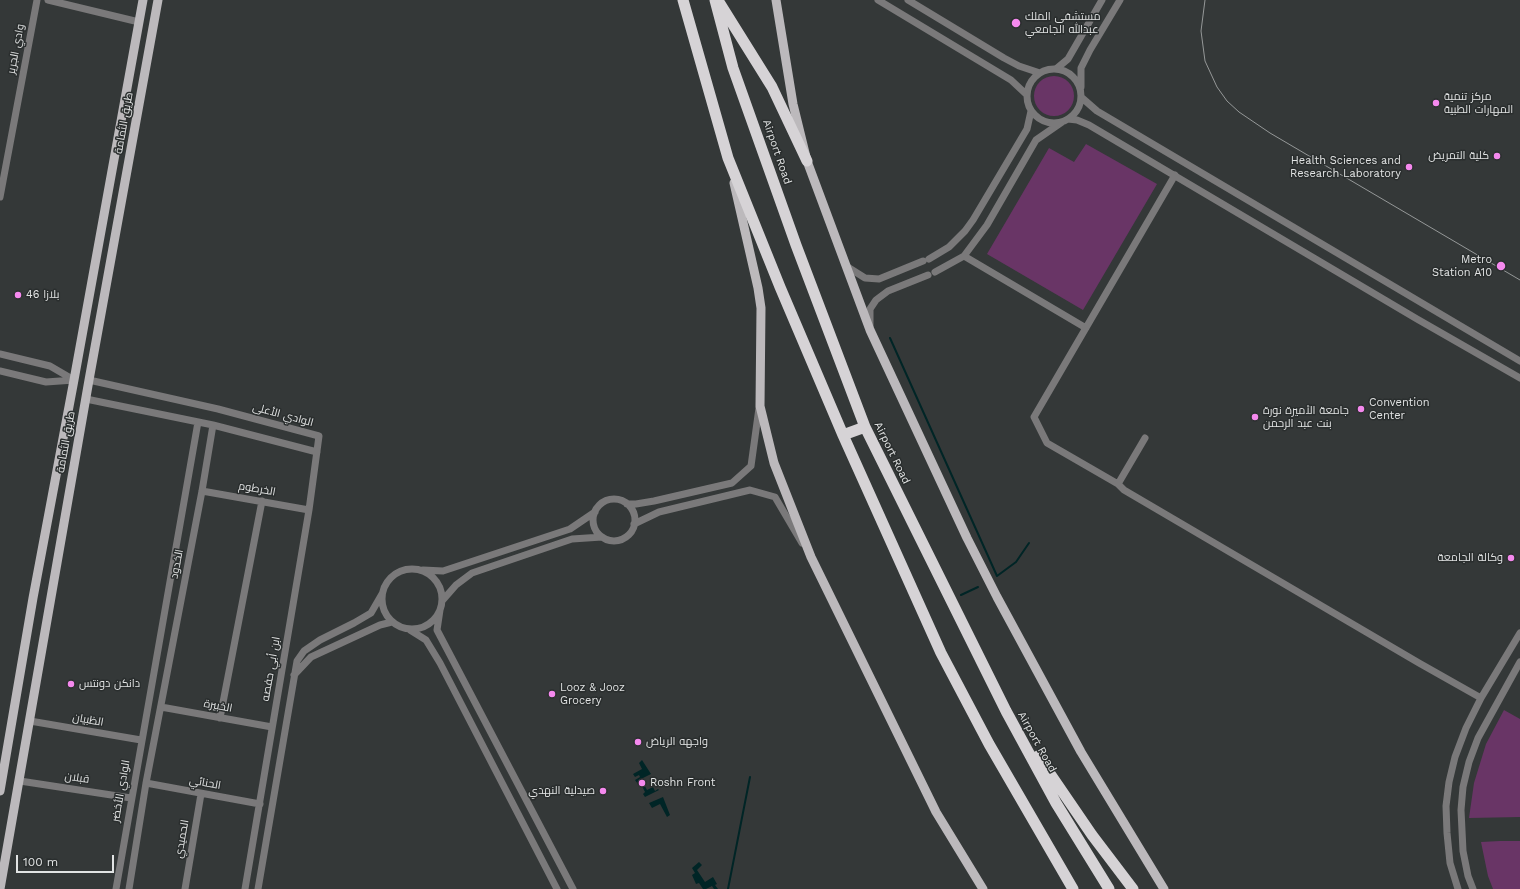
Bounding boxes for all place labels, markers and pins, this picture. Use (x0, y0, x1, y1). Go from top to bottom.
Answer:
place label: مستشفى الملك عبدالله الجامعي (1025, 10, 1100, 36)
marker: مستشفى الملك عبدالله الجامعي (1010, 17, 1022, 29)
place label: مركز تنمية المهارات الطبية (1444, 90, 1513, 116)
marker: مركز تنمية المهارات الطبية (1431, 98, 1441, 108)
place label: كلية التمريض (1428, 149, 1489, 163)
marker: كلية التمريض (1492, 151, 1502, 161)
place label: Health Sciences and Research Laboratory (1290, 154, 1401, 180)
marker: Health Sciences and Research Laboratory (1404, 162, 1414, 172)
place label: Metro Station A10 (1432, 253, 1492, 279)
marker: Metro Station A10 (1495, 260, 1507, 272)
place label: بلازا 46 (26, 288, 59, 302)
marker: بلازا 46 (13, 290, 23, 300)
place label: Convention Center (1369, 396, 1430, 422)
place label: جامعة الأميرة نورة بنت عبد الرحمن (1263, 404, 1349, 430)
marker: Convention Center (1356, 404, 1366, 414)
marker: جامعة الأميرة نورة بنت عبد الرحمن (1250, 412, 1260, 422)
place label: وكالة الجامعة (1437, 551, 1503, 565)
marker: وكالة الجامعة (1506, 553, 1516, 563)
place label: دانكن دونتس (79, 677, 140, 691)
marker: دانكن دونتس (66, 679, 76, 689)
place label: Looz & Jooz Grocery (560, 681, 625, 707)
marker: Looz & Jooz Grocery (547, 689, 557, 699)
place label: واجهه الرياض (646, 735, 708, 749)
marker: واجهه الرياض (633, 737, 643, 747)
place label: Roshn Front (650, 776, 715, 790)
marker: Roshn Front (637, 778, 647, 788)
place label: صيدلية النهدي (528, 784, 595, 798)
marker: صيدلية النهدي (598, 786, 608, 796)

